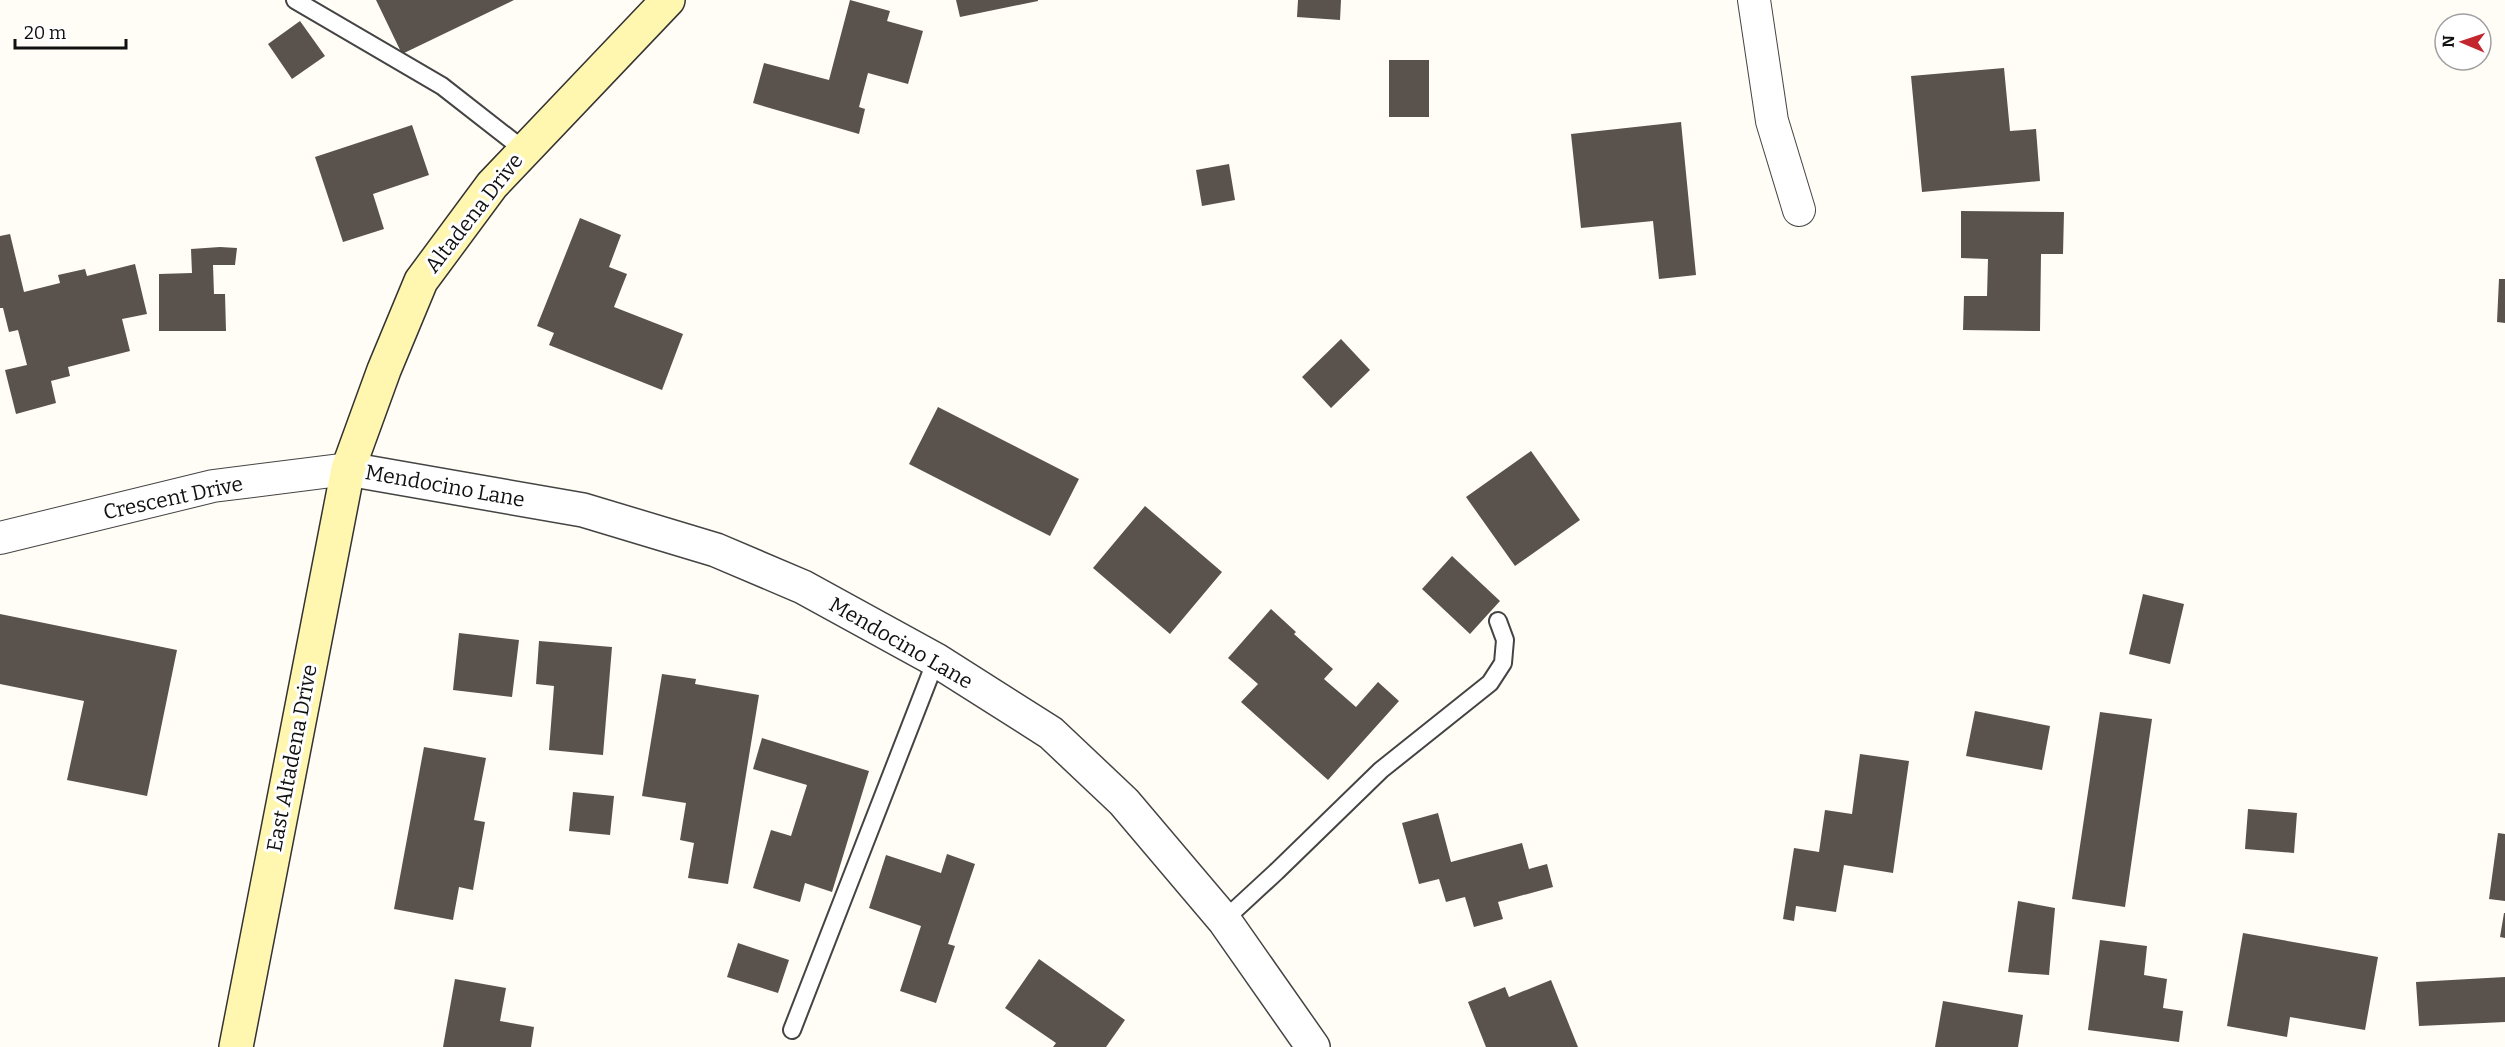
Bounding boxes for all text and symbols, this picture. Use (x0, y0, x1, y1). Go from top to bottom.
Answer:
scale bar (15, 12, 126, 50)
north arrow (2433, 12, 2493, 72)
text: 20 m (24, 22, 66, 44)
text: N (2439, 35, 2458, 48)
street label: Altadena Drive (419, 148, 529, 278)
street label: Mendocino Lane (363, 459, 527, 513)
street label: Crescent Drive (101, 471, 245, 525)
street label: Mendocino Lane (825, 591, 977, 695)
street label: East Altadena Drive (261, 662, 323, 854)

